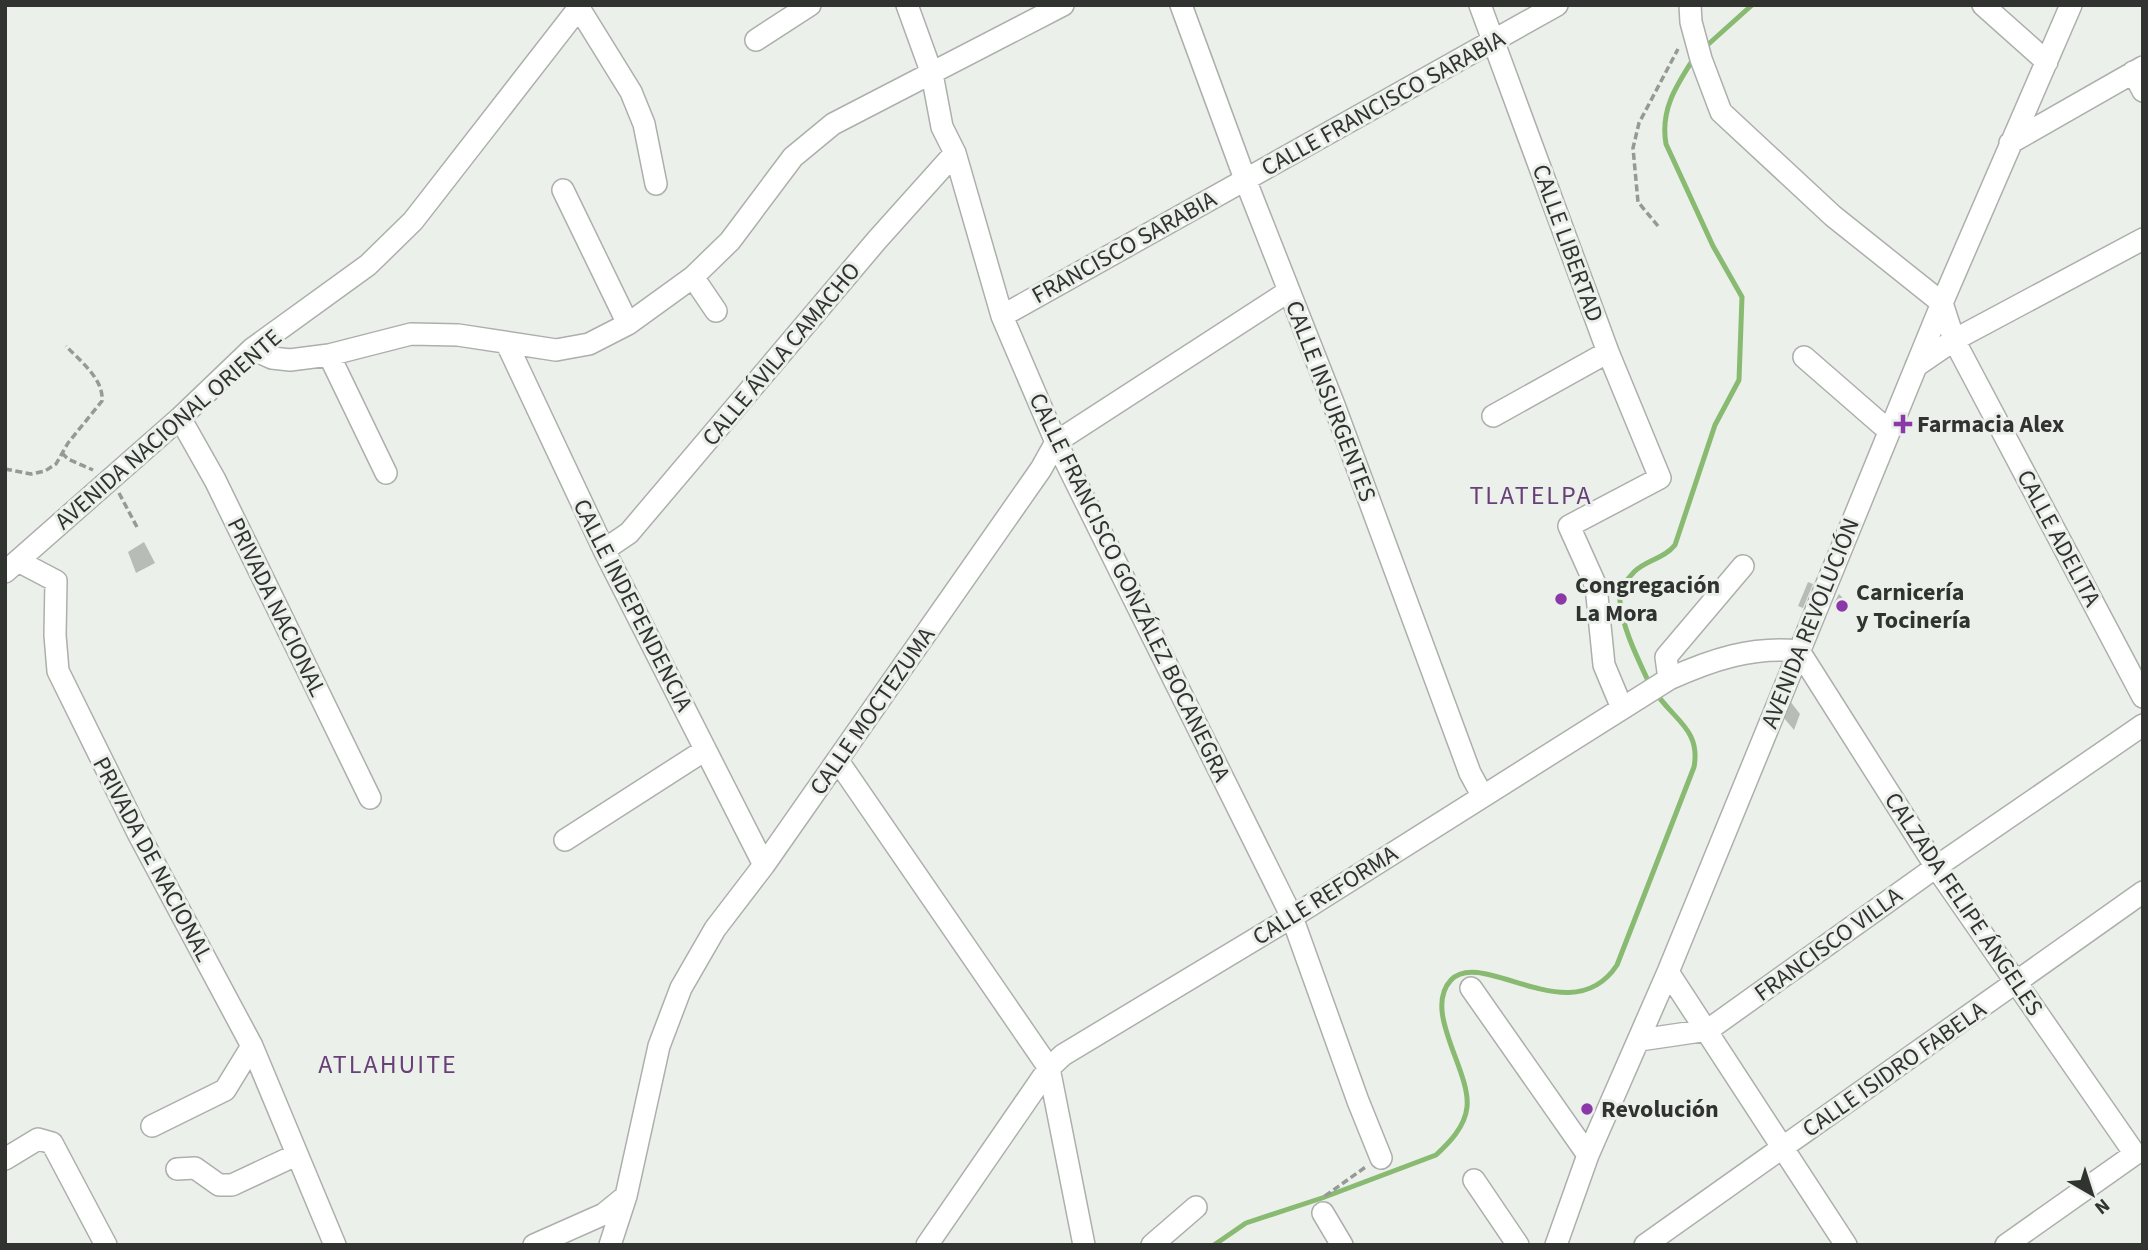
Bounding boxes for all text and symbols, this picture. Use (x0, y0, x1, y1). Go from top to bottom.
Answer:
street label: CALLE FRANCISCO SARABIA (1255, 22, 1512, 185)
street label: CALLE LIBERTAD (1523, 160, 1612, 327)
street label: FRANCISCO SARABIA (1025, 182, 1223, 313)
street label: CALLE ÁVILA CAMACHO (694, 255, 869, 454)
street label: CALLE INSURGENTES (1276, 296, 1385, 507)
street label: AVENIDA NACIONAL ORIENTE (47, 321, 290, 538)
street label: CALLE FRANCISCO GONZÁLEZ BOCANEGRA (1020, 387, 1239, 788)
place label: Farmacia Alex (1917, 407, 2064, 442)
marker: Farmacia Alex (1895, 416, 1911, 432)
street label: CALLE ADELITA (2008, 463, 2109, 613)
district label: TLATELPA (1469, 477, 1593, 514)
street label: CALLE INDEPENDENCIA (564, 493, 701, 718)
street label: PRIVADA NACIONAL (218, 512, 335, 703)
street label: AVENIDA REVOLUCIÓN (1752, 513, 1869, 734)
place label: Congregación La Mora (1575, 568, 1720, 631)
place label: Carnicería y Tocinería (1856, 575, 1971, 638)
marker: Congregación La Mora (1553, 591, 1569, 607)
marker: Carnicería y Tocinería (1834, 598, 1850, 614)
street label: CALLE MOCTEZUMA (801, 620, 944, 803)
street label: PRIVADA DE NACIONAL (84, 751, 222, 968)
street label: CALZADA FELIPE ÁNGELES (1875, 785, 2052, 1023)
street label: CALLE REFORMA (1246, 837, 1405, 954)
street label: FRANCISCO VILLA (1747, 879, 1910, 1010)
street label: CALLE ISIDRO FABELA (1795, 993, 1993, 1146)
district label: ATLAHUITE (318, 1046, 458, 1083)
place label: Revolución (1601, 1092, 1719, 1127)
marker: Revolución (1579, 1101, 1595, 1117)
north arrow (2057, 1159, 2127, 1229)
text: N (2088, 1192, 2115, 1221)

